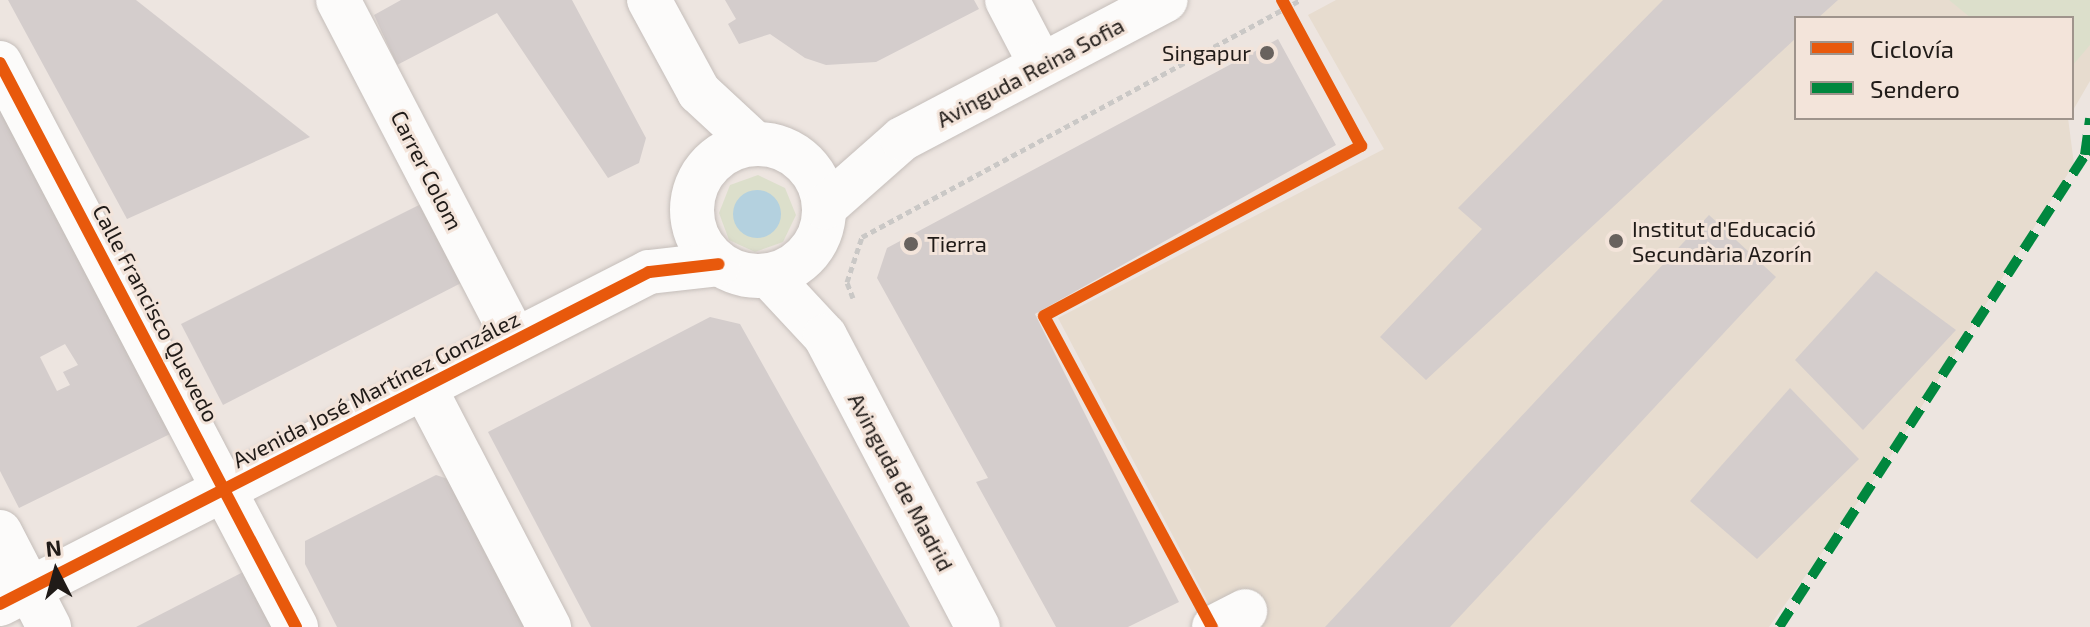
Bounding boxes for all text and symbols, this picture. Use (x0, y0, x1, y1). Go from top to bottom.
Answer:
street label: Avinguda Reina Sofia (932, 11, 1128, 133)
legend (1794, 16, 2074, 120)
text: Ciclovía (1870, 34, 1954, 63)
place label: Singapur (1162, 40, 1251, 66)
marker: Singapur (1258, 44, 1276, 62)
text: Sendero (1870, 74, 1960, 103)
street label: Carrer Colom (386, 106, 468, 234)
street label: Calle Francisco Quevedo (87, 200, 225, 426)
place label: Institut d'Educació Secundària Azorín (1632, 215, 1816, 266)
place label: Tierra (927, 231, 987, 257)
marker: Institut d'Educació Secundària Azorín (1607, 232, 1625, 250)
marker: Tierra (902, 235, 920, 253)
street label: Avenida José Martínez González (228, 305, 524, 473)
street label: Avinguda de Madrid (843, 389, 959, 575)
north arrow (16, 531, 96, 611)
text: N (44, 533, 63, 561)

